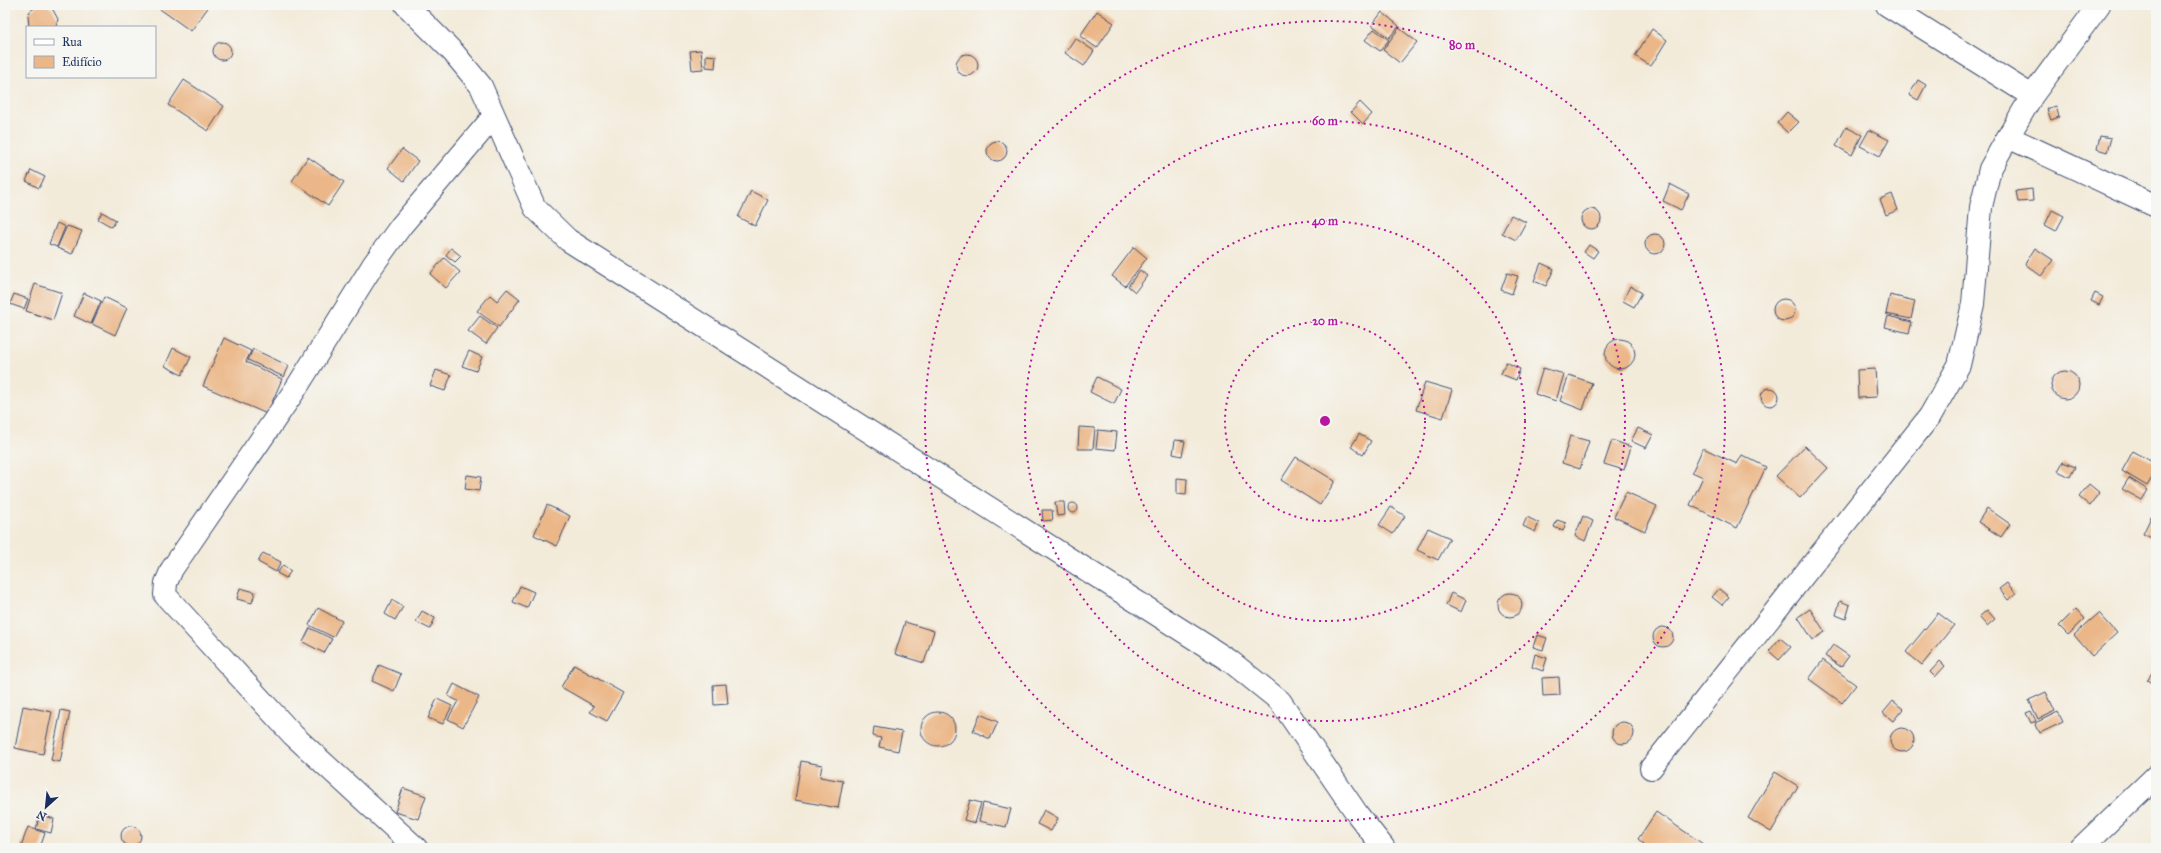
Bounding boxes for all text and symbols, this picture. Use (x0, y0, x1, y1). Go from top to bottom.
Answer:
legend (26, 26, 156, 78)
text: Rua (62, 35, 83, 49)
text: 80 m (1449, 38, 1476, 52)
text: Edifício (62, 55, 102, 69)
text: 60 m (1312, 114, 1339, 128)
text: 40 m (1312, 214, 1339, 229)
text: 20 m (1312, 314, 1339, 328)
centre of rings (1318, 414, 1332, 428)
north arrow (26, 787, 66, 827)
text: N (34, 807, 49, 823)

